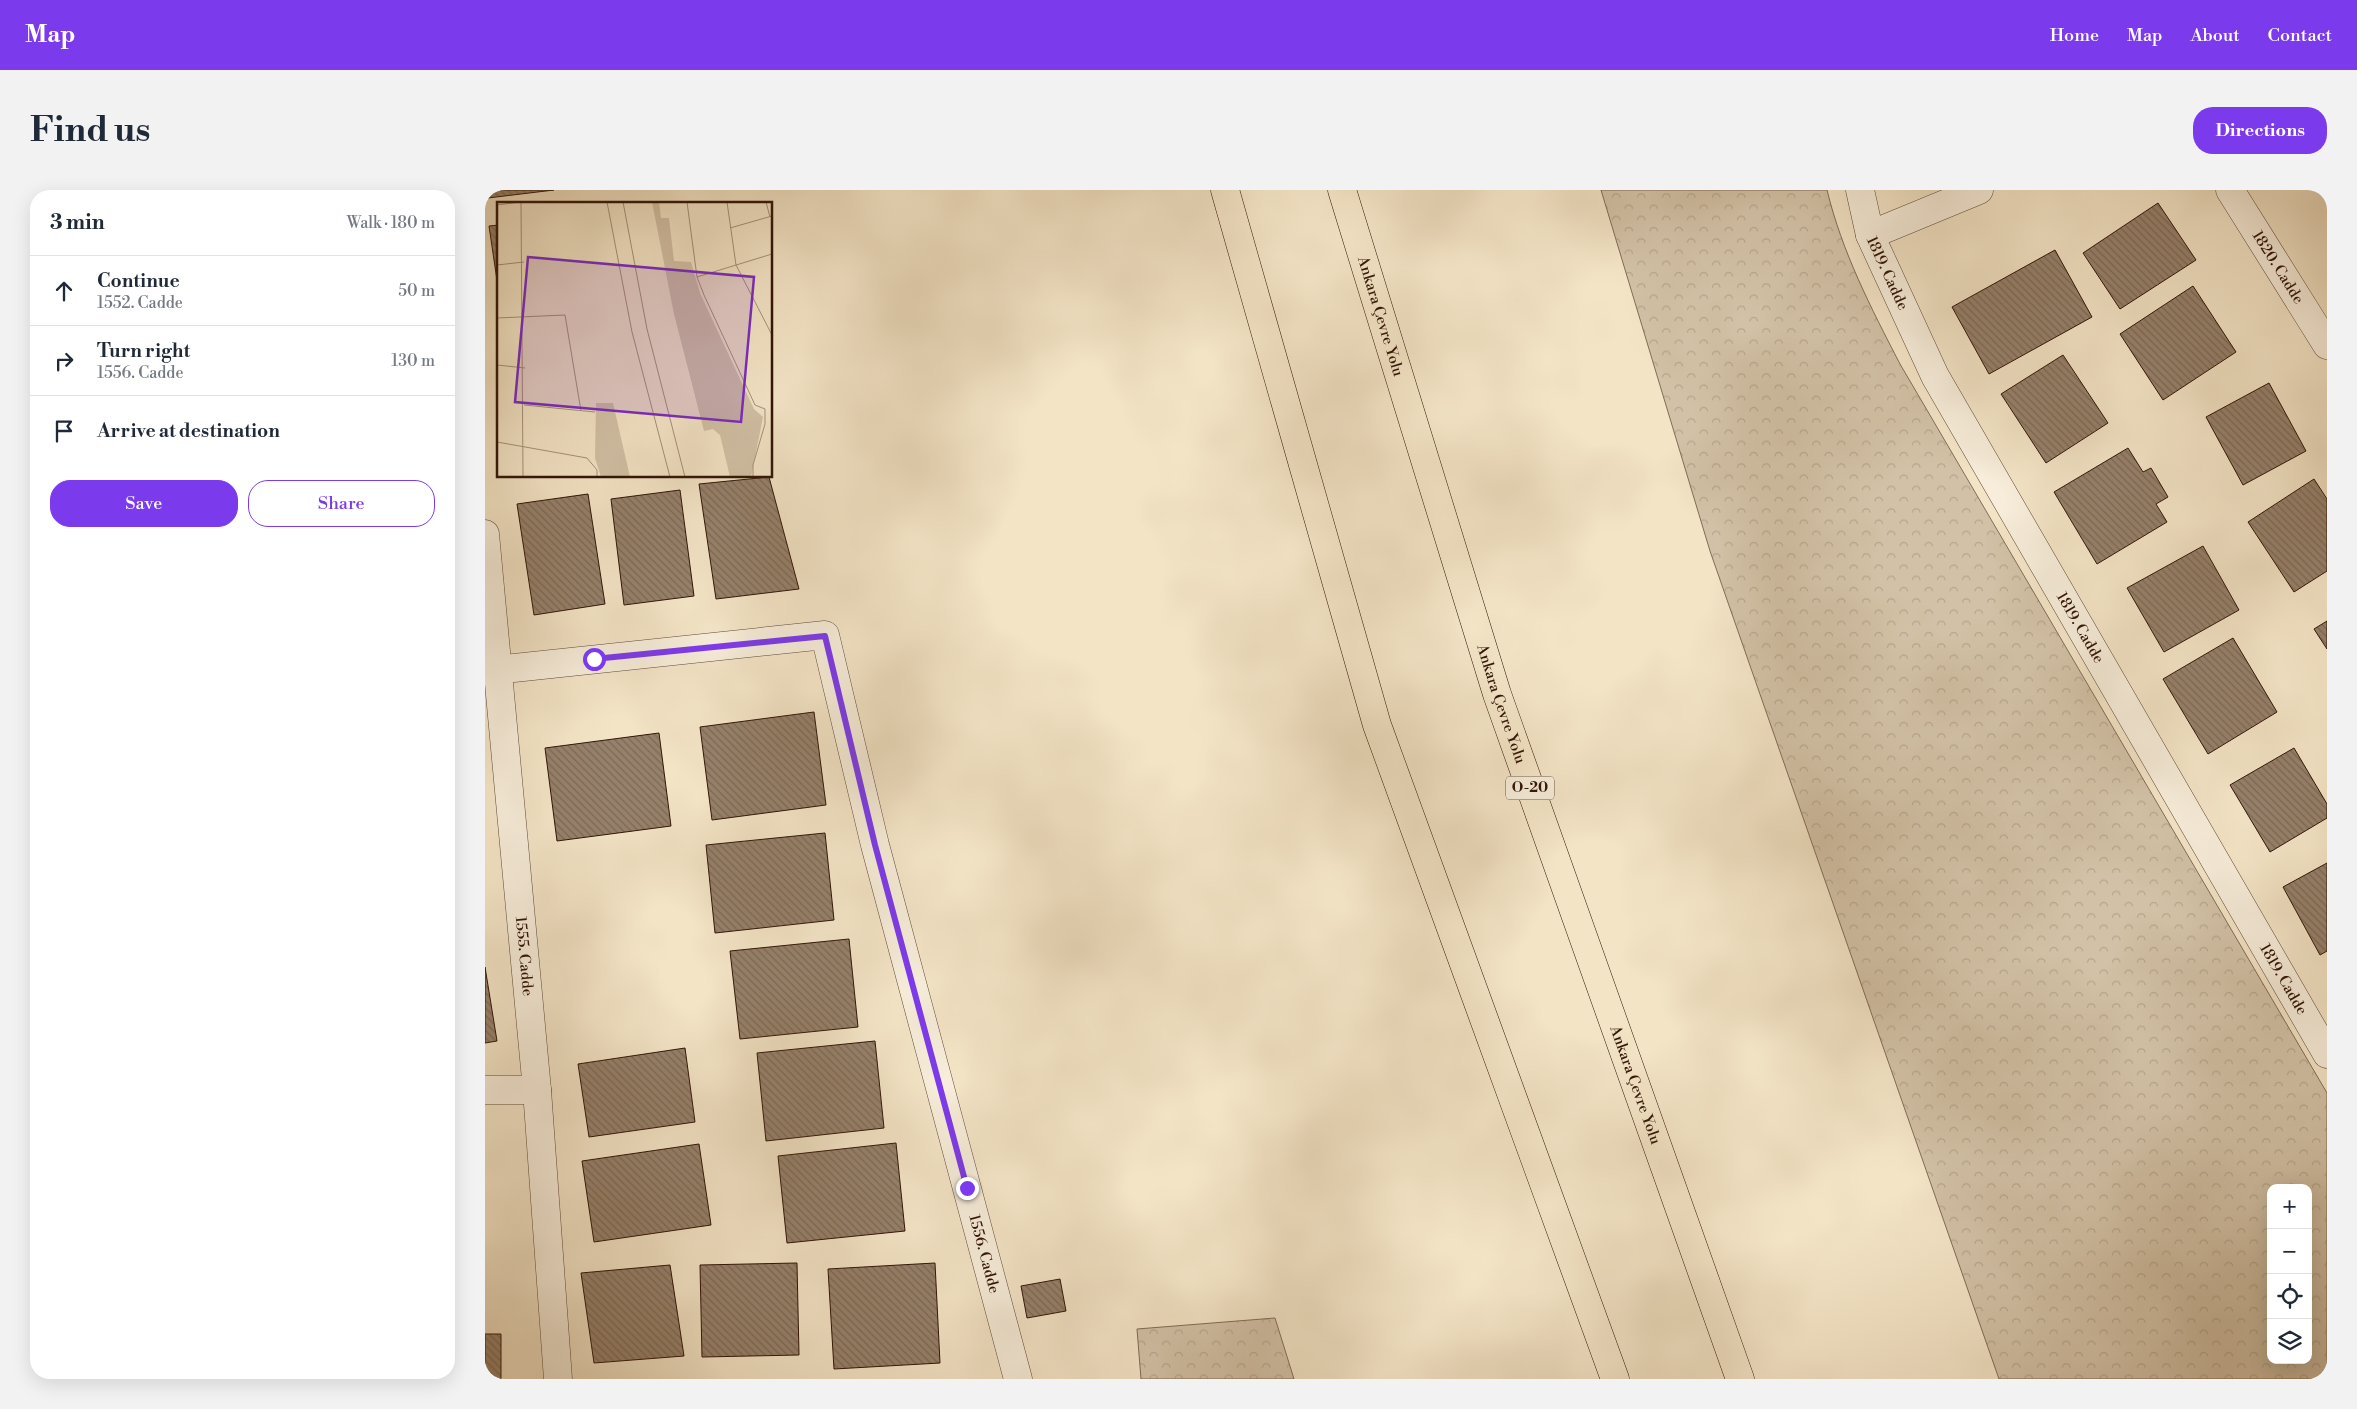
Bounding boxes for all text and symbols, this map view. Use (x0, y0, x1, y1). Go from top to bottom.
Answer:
text: Map (25, 20, 75, 50)
text: Home (2050, 24, 2099, 47)
text: Map (2127, 24, 2163, 47)
text: About (2191, 24, 2240, 47)
text: Contact (2268, 24, 2332, 47)
button: Directions (2193, 107, 2327, 154)
text: Find us (30, 109, 150, 152)
inset map (497, 202, 773, 478)
text: 3 min (50, 210, 105, 236)
text: Walk · 180 m (347, 213, 435, 233)
street label: 1820. Cadde (2248, 227, 2308, 307)
street label: 1819. Cadde (1862, 233, 1913, 313)
street label: Ankara Çevre Yolu (1353, 253, 1408, 379)
text: Continue (97, 269, 180, 293)
icon: ahead (50, 277, 78, 305)
text: 50 m (398, 281, 435, 301)
text: 1552. Cadde (97, 293, 183, 313)
text: Turn right (97, 339, 190, 363)
icon: right (50, 347, 78, 375)
text: 130 m (391, 351, 435, 371)
text: 1556. Cadde (97, 363, 183, 383)
icon: arrive (50, 417, 78, 445)
text: Arrive at destination (97, 419, 280, 443)
button: Save (50, 480, 238, 527)
button: Share (248, 480, 435, 527)
street label: 1819. Cadde (2052, 589, 2109, 667)
street label: Ankara Çevre Yolu (1472, 641, 1531, 766)
route start (583, 648, 606, 671)
road number: O-20 (1506, 776, 1554, 800)
street label: 1555. Cadde (511, 915, 538, 997)
street label: 1819. Cadde (2256, 940, 2312, 1018)
street label: Ankara Çevre Yolu (1605, 1022, 1666, 1147)
route end (956, 1177, 979, 1200)
map controls (2267, 1184, 2312, 1364)
button: + (2267, 1184, 2312, 1229)
street label: 1556. Cadde (965, 1212, 1004, 1295)
button: − (2267, 1229, 2312, 1274)
button: locate (2267, 1274, 2312, 1319)
button: layers (2267, 1319, 2312, 1364)

